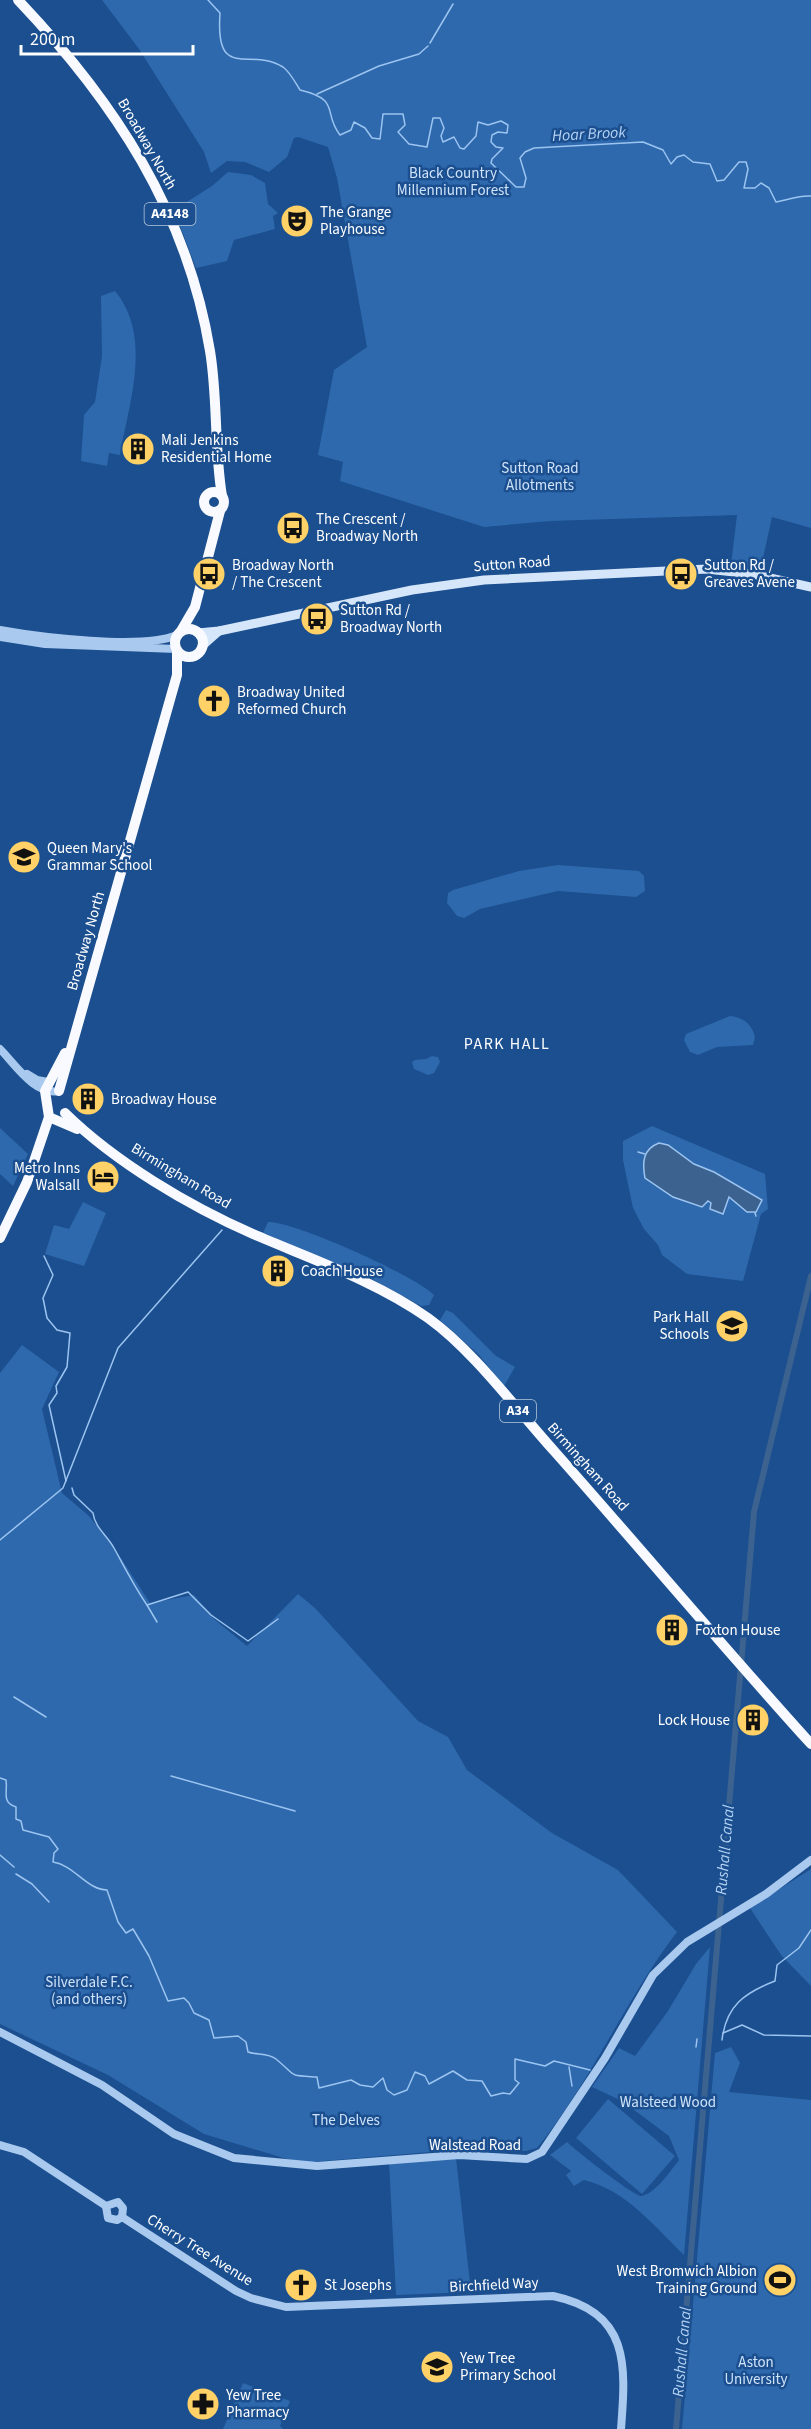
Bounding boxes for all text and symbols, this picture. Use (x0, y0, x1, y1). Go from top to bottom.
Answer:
scale bar (21, 18, 194, 56)
text: 200 m (30, 27, 75, 52)
street label: Broadway North (112, 95, 182, 193)
water label: Hoar Brook (552, 121, 627, 147)
park label: Black Country Millennium Forest (397, 163, 509, 201)
place label: The Grange Playhouse (320, 202, 391, 240)
road number: A4148 (144, 203, 195, 225)
theatre icon: The Grange Playhouse (279, 203, 315, 239)
place label: Mali Jenkins Residential Home (161, 430, 272, 468)
building icon: Mali Jenkins Residential Home (120, 431, 156, 467)
park label: Sutton Road Allotments (501, 458, 579, 496)
place label: The Crescent / Broadway North (316, 509, 418, 547)
bus stop icon: The Crescent / Broadway North (275, 510, 311, 546)
street label: Sutton Road (473, 551, 551, 577)
place label: Broadway North / The Crescent (232, 555, 334, 593)
place label: Sutton Rd / Greaves Avene (704, 555, 795, 593)
bus stop icon: Broadway North / The Crescent (191, 556, 227, 592)
bus stop icon: Sutton Rd / Greaves Avene (663, 556, 699, 592)
place label: Sutton Rd / Broadway North (340, 600, 442, 638)
bus stop icon: Sutton Rd / Broadway North (299, 601, 335, 637)
place label: Broadway United Reformed Church (237, 682, 347, 720)
church icon: Broadway United Reformed Church (196, 683, 232, 719)
place label: Queen Mary's Grammar School (47, 838, 153, 876)
school or university icon: Queen Mary's Grammar School (6, 839, 42, 875)
street label: Broadway North (62, 889, 110, 993)
district label: PARK HALL (464, 1033, 550, 1055)
building icon: Broadway House (70, 1081, 106, 1117)
place label: Broadway House (111, 1089, 217, 1110)
street label: Birmingham Road (127, 1138, 235, 1214)
place label: Metro Inns Walsall (14, 1158, 80, 1196)
hotel icon: Metro Inns Walsall (85, 1159, 121, 1195)
building icon: Coach House (260, 1253, 296, 1289)
place label: Coach House (301, 1261, 383, 1282)
place label: Park Hall Schools (653, 1307, 709, 1345)
school or university icon: Park Hall Schools (714, 1308, 750, 1344)
road number: A34 (500, 1400, 536, 1422)
street label: Birmingham Road (542, 1418, 634, 1516)
building icon: Foxton House (654, 1612, 690, 1648)
place label: Foxton House (695, 1620, 780, 1641)
building icon: Lock House (735, 1702, 771, 1738)
place label: Lock House (658, 1710, 730, 1731)
water label: Rushall Canal (710, 1804, 740, 1896)
park label: Silverdale F.C. (and others) (45, 1972, 133, 2010)
park label: Walsteed Wood (620, 2092, 716, 2113)
park label: The Delves (312, 2110, 380, 2131)
street label: Walstead Road (429, 2135, 521, 2156)
street label: Cherry Tree Avenue (143, 2209, 257, 2291)
place label: West Bromwich Albion Training Ground (617, 2261, 757, 2299)
sports icon: West Bromwich Albion Training Ground (762, 2262, 798, 2298)
church icon: St Josephs (283, 2267, 319, 2303)
street label: Birchfield Way (449, 2272, 539, 2298)
place label: St Josephs (324, 2275, 392, 2296)
water label: Rushall Canal (667, 2306, 697, 2398)
place label: Yew Tree Primary School (459, 2348, 556, 2386)
school or university icon: Yew Tree Primary School (419, 2349, 455, 2385)
park label: Aston University (724, 2352, 788, 2390)
place label: Yew Tree Pharmacy (225, 2385, 289, 2423)
pharmacy icon: Yew Tree Pharmacy (185, 2386, 221, 2422)

